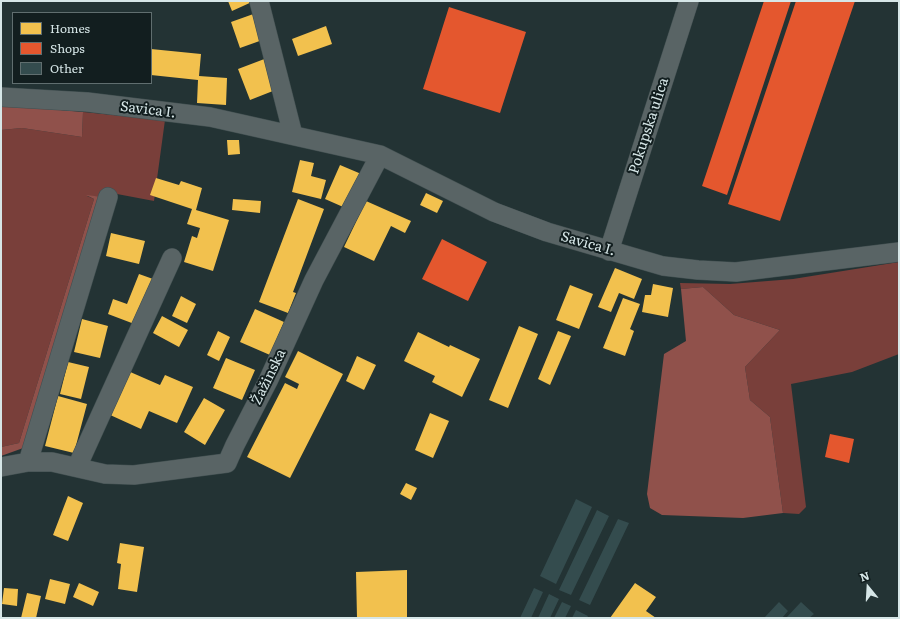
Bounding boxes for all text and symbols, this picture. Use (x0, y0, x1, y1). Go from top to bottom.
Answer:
legend (12, 12, 152, 84)
text: Homes (50, 19, 90, 37)
text: Shops (50, 39, 85, 57)
text: Other (50, 59, 84, 77)
street label: Pokupska ulica (626, 76, 672, 176)
street label: Savica I. (119, 98, 177, 122)
street label: Savica I. (559, 228, 617, 260)
street label: Žažinska (248, 346, 290, 408)
north arrow (848, 567, 888, 607)
text: N (857, 567, 871, 585)

